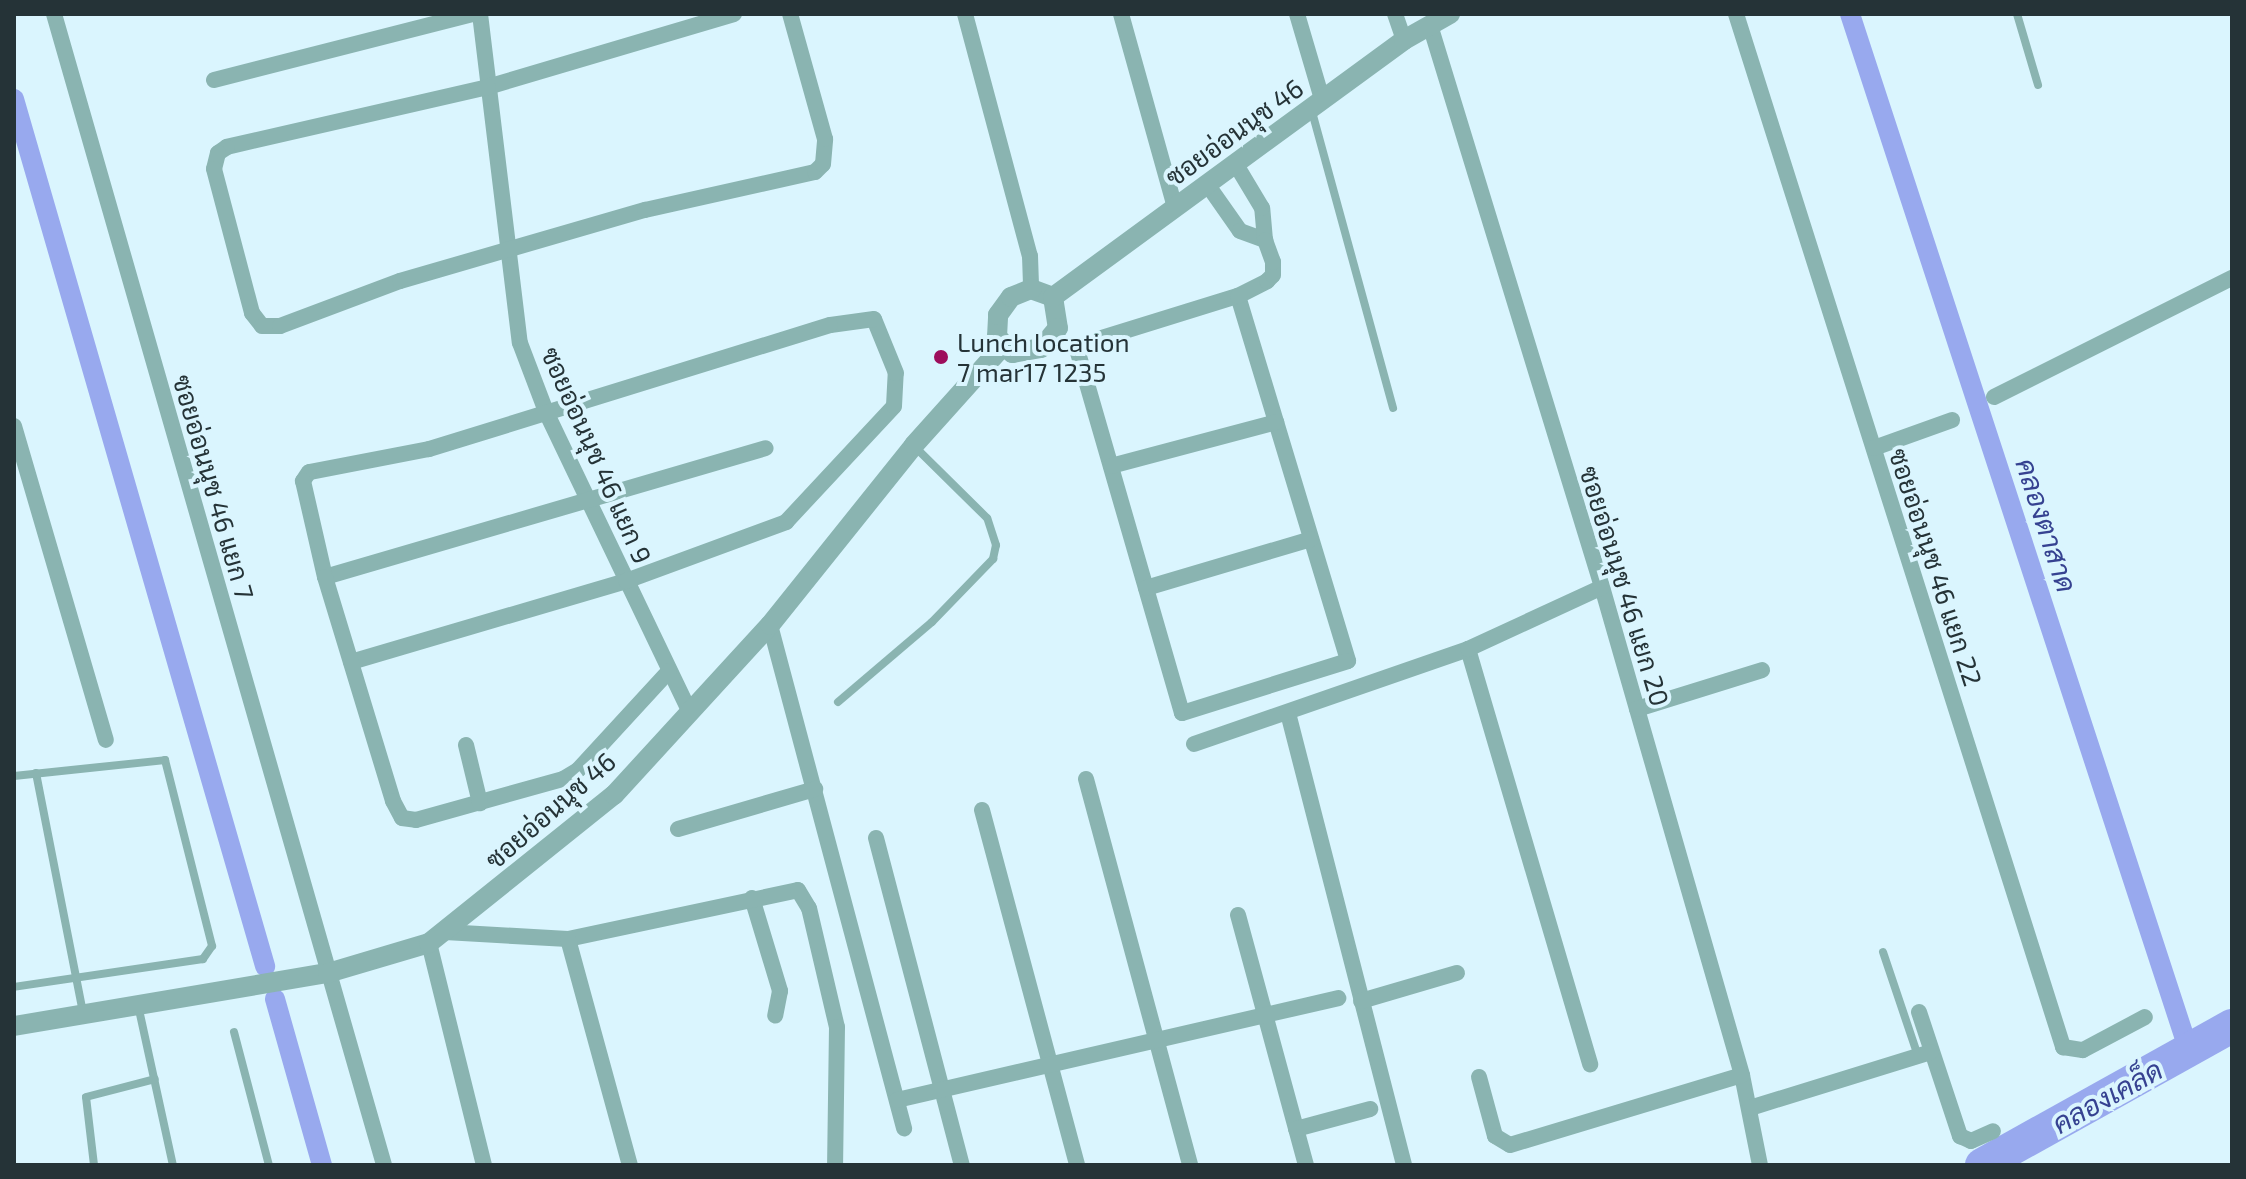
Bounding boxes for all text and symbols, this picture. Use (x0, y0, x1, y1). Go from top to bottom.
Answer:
street label: ซอยอ่อนนุช 46 (1159, 72, 1309, 192)
place label: Lunch location 7 mar17 1235 (957, 326, 1130, 388)
street label: ซอยอ่อนนุช 46 แยก 9 (535, 342, 659, 568)
marker: Lunch location 7 mar17 1235 (932, 348, 950, 366)
street label: ซอยอ่อนนุช 46 แยก 7 (167, 371, 261, 603)
street label: ซอยอ่อนนุช 46 แยก 22 (1883, 444, 1989, 690)
water label: คลองตาสาด (2010, 454, 2084, 596)
street label: ซอยอ่อนนุช 46 แยก 20 (1574, 462, 1676, 710)
street label: ซอยอ่อนนุช 46 (479, 745, 621, 875)
water label: คลองเคล็ด (2046, 1052, 2168, 1140)

